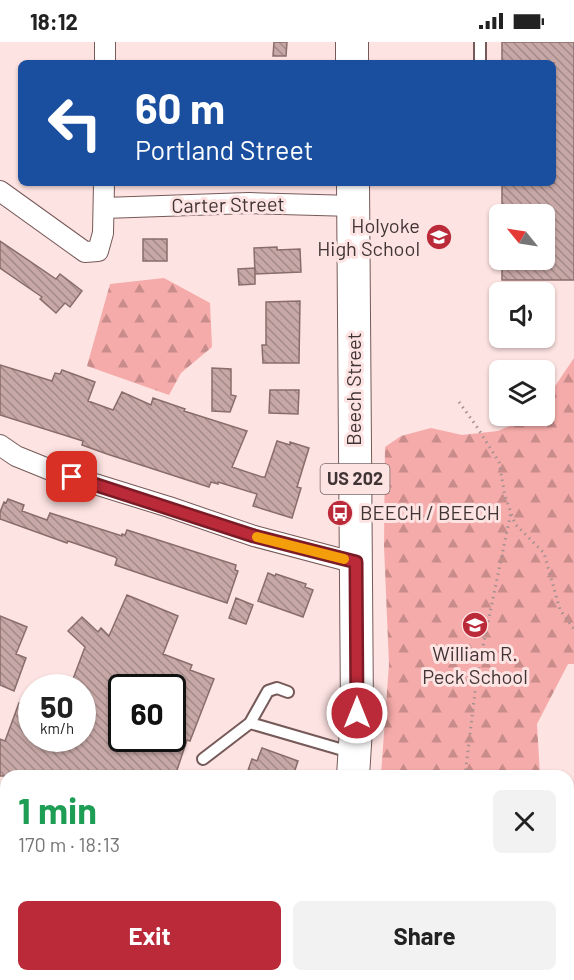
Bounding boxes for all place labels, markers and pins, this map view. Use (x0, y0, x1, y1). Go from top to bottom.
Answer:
place label: Holyoke High School (317, 213, 420, 260)
school or university icon: Holyoke High School (424, 222, 454, 252)
pin (46, 451, 97, 502)
bus stop icon: BEECH / BEECH (325, 498, 355, 528)
place label: BEECH / BEECH (360, 500, 500, 524)
school or university icon: William R. Peck School (460, 610, 490, 640)
place label: William R. Peck School (422, 641, 528, 688)

